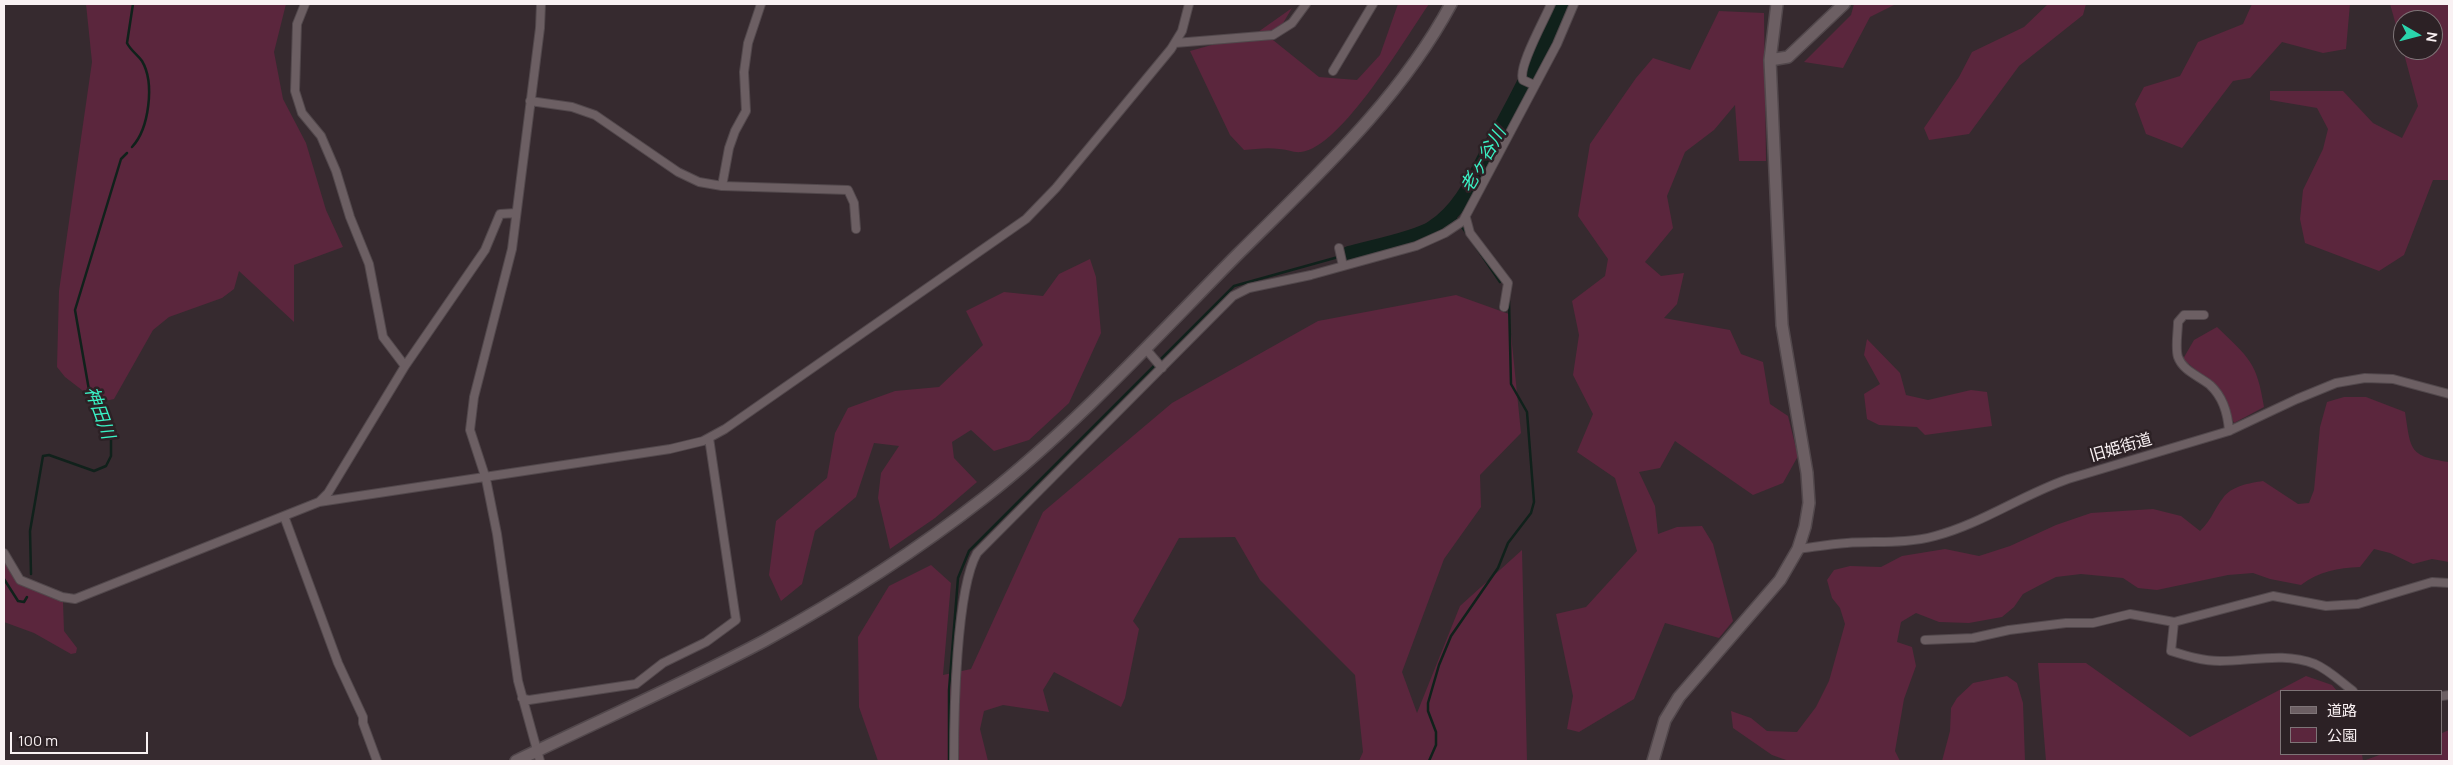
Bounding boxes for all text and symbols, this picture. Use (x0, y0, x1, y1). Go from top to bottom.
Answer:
north arrow (2393, 10, 2443, 60)
text: N (2422, 31, 2442, 43)
water label: 老ヶ谷川 (1457, 123, 1511, 197)
water label: 神田川 (80, 384, 118, 442)
street label: 旧姫街道 (2088, 430, 2154, 466)
legend (2280, 690, 2443, 755)
text: 道路 (2327, 700, 2357, 721)
scale bar (12, 722, 150, 754)
text: 公園 (2327, 725, 2357, 746)
text: 100 m (18, 730, 58, 751)

